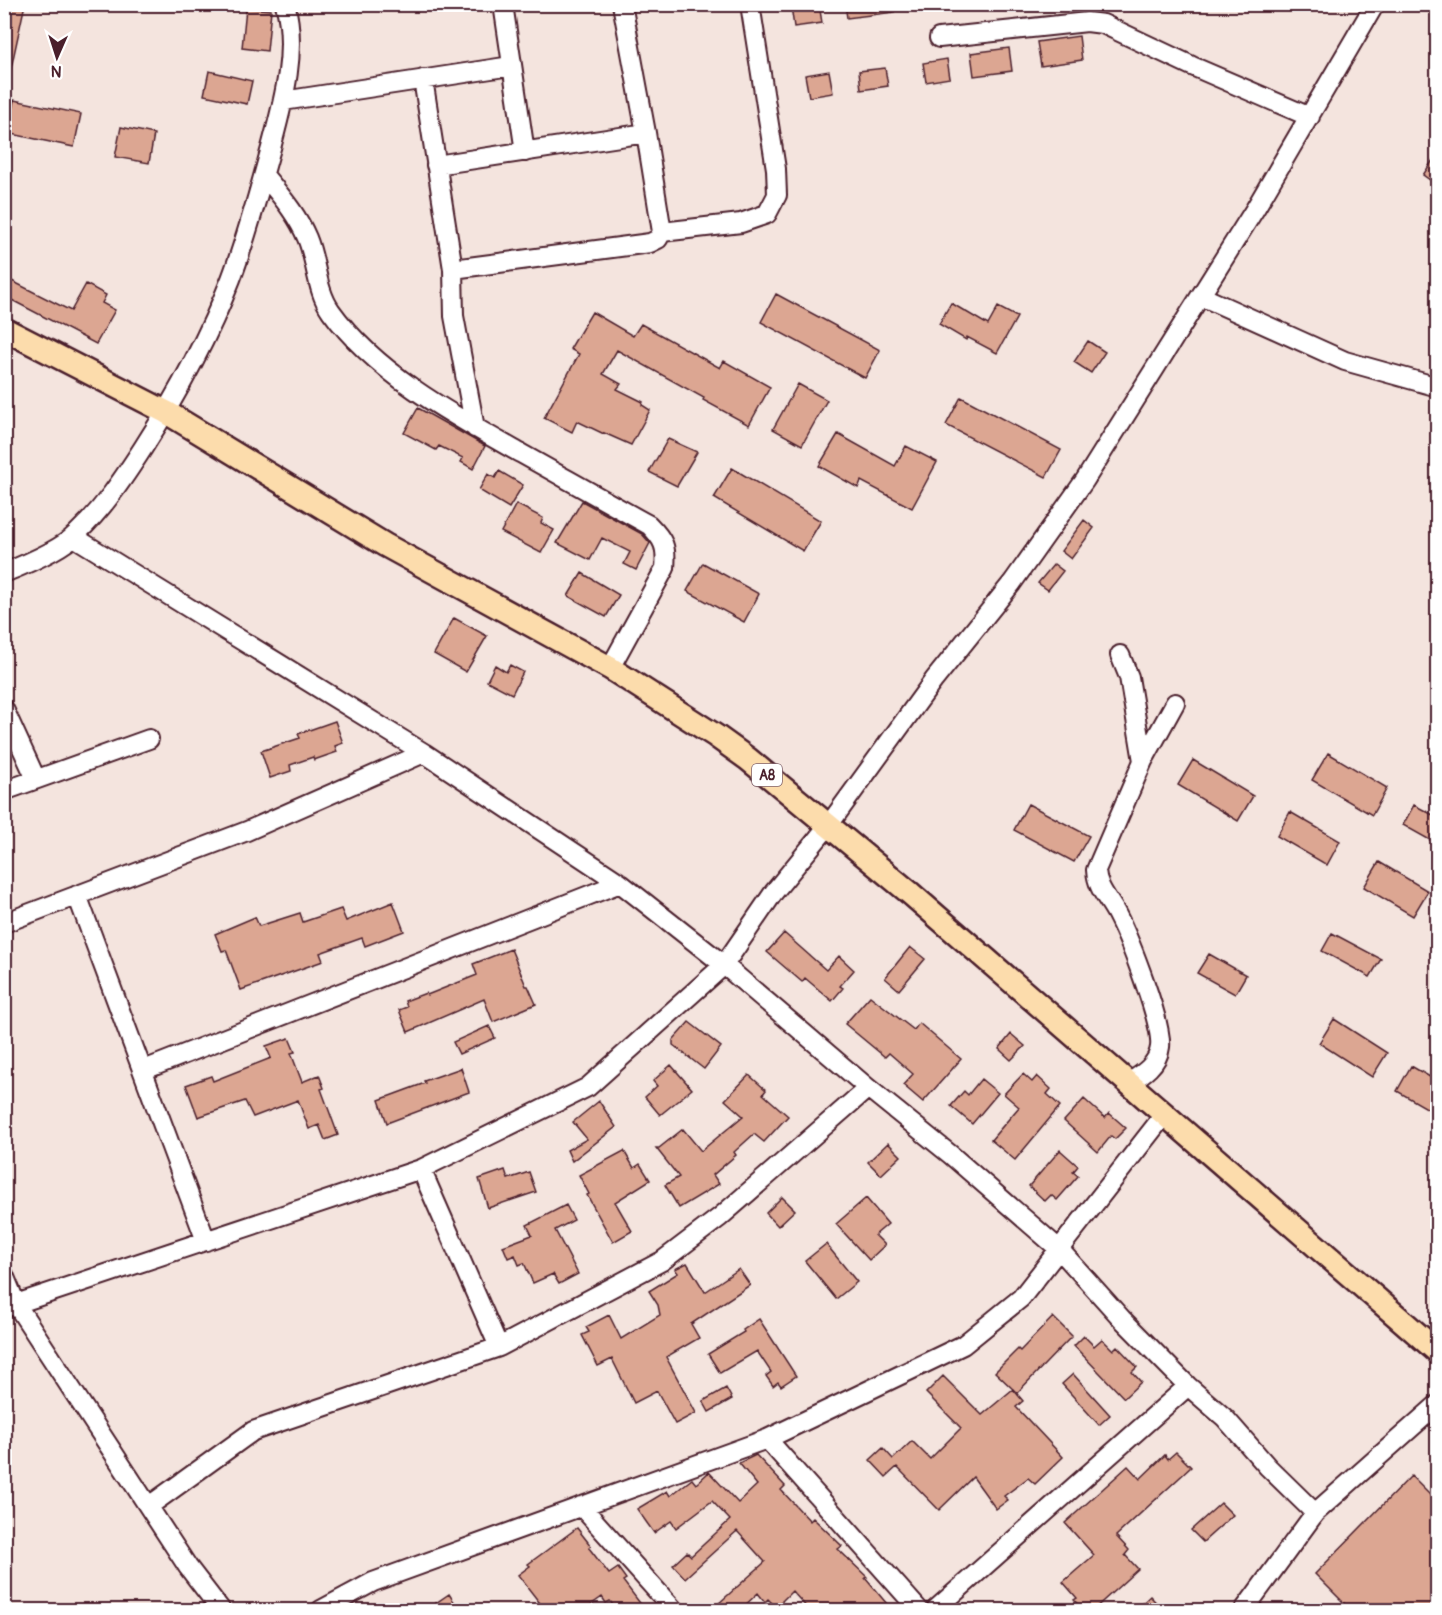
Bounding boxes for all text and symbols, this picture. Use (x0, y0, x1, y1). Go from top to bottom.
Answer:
north arrow (27, 27, 87, 87)
text: N (50, 61, 62, 81)
road number: A8 (752, 764, 782, 786)

